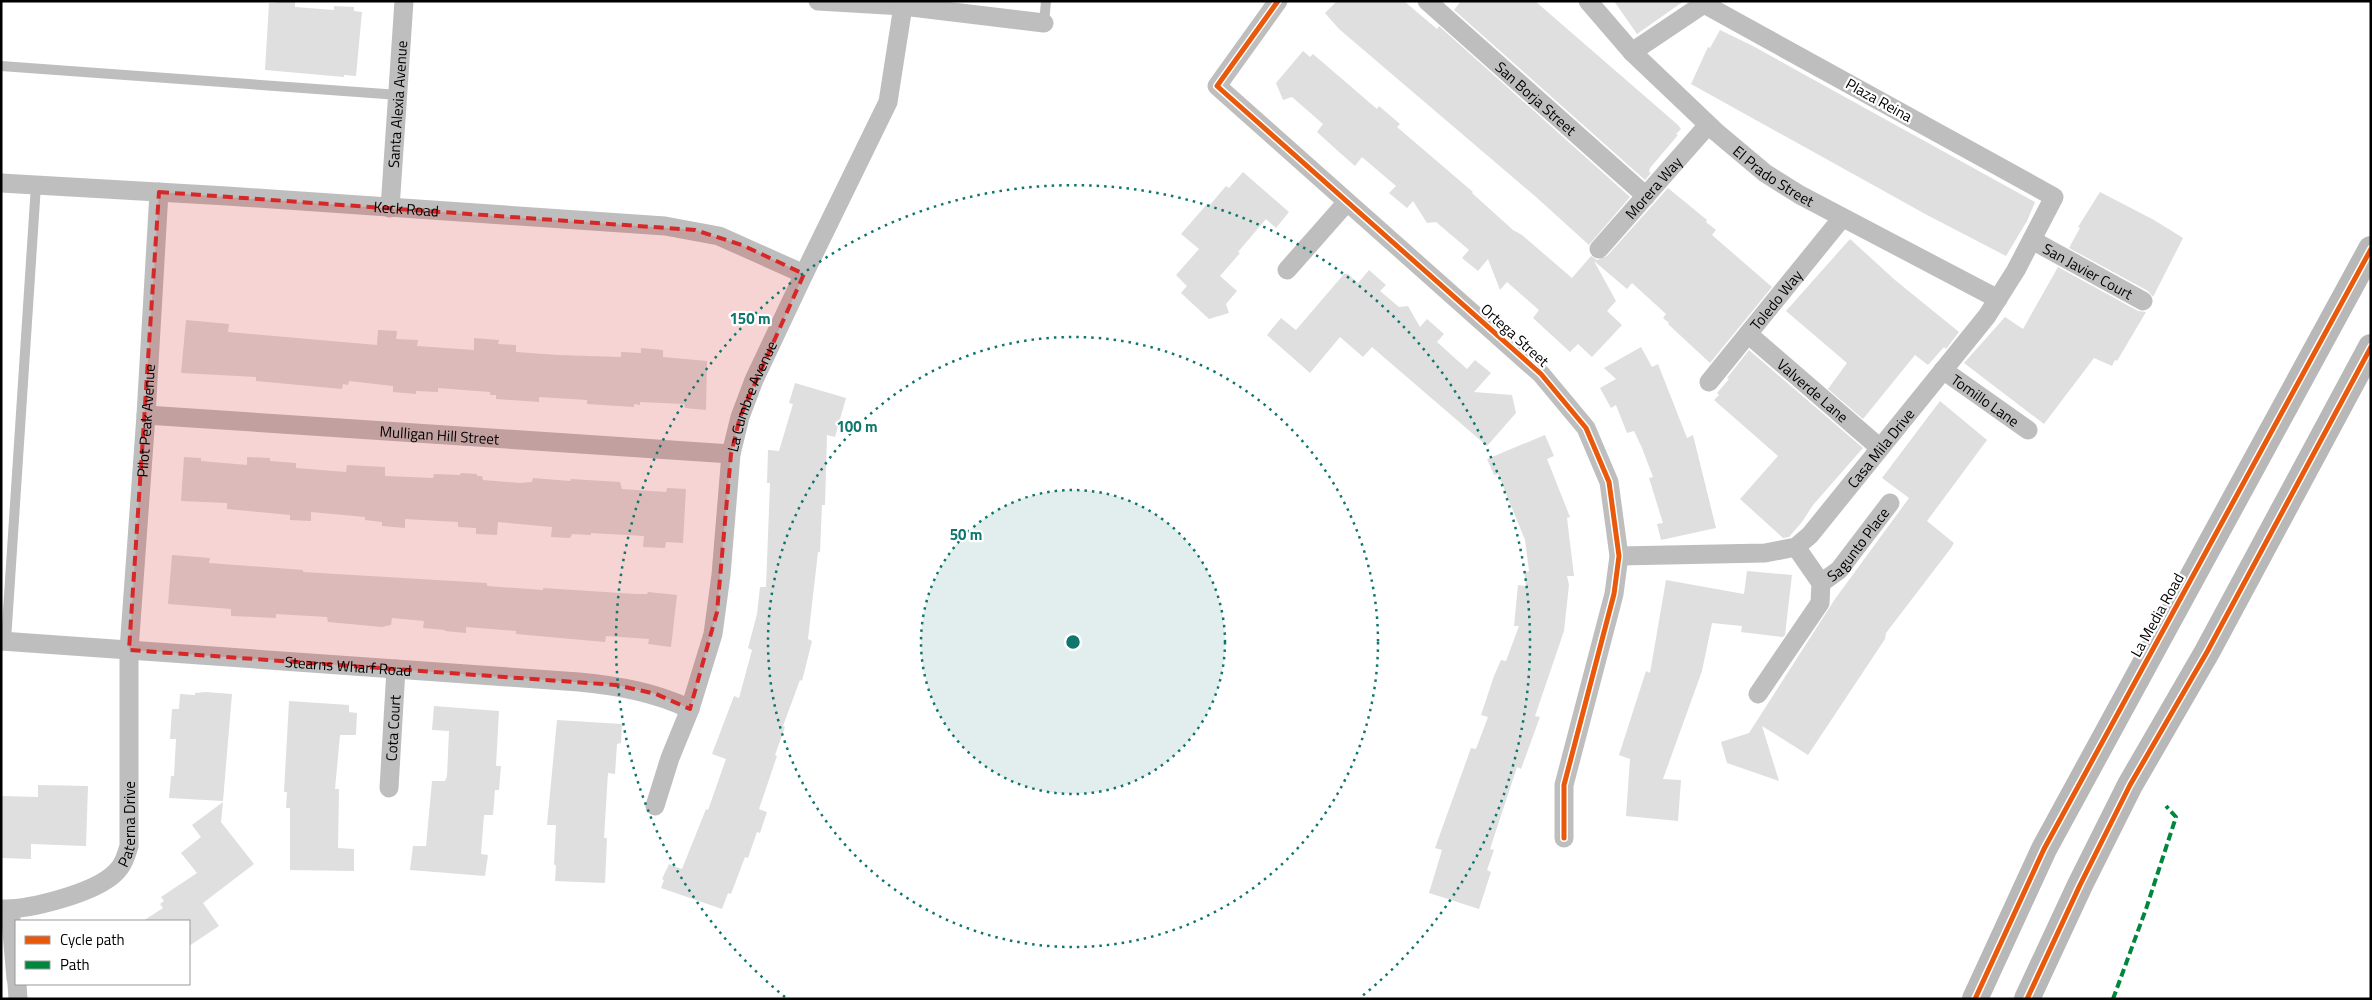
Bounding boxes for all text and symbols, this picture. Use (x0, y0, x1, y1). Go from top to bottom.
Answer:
street label: Santa Alexia Avenue (381, 40, 413, 169)
street label: San Borja Street (1490, 56, 1582, 141)
street label: Plaza Reina (1841, 72, 1917, 128)
street label: El Prado Street (1728, 139, 1819, 212)
street label: Morera Way (1619, 151, 1687, 224)
street label: Keck Road (373, 195, 440, 222)
street label: San Javier Court (2039, 237, 2138, 305)
street label: Toledo Way (1744, 264, 1808, 335)
street label: Ortega Street (1476, 298, 1555, 373)
text: 150 m (729, 307, 771, 330)
street label: La Cumbre Avenue (720, 337, 782, 454)
street label: Valverde Lane (1772, 353, 1854, 428)
street label: Pilot Peak Avenue (130, 363, 160, 478)
street label: Tomillo Lane (1947, 368, 2024, 432)
street label: Casa Mila Drive (1841, 403, 1920, 493)
text: 100 m (836, 415, 878, 438)
street label: Mulligan Hill Street (379, 419, 501, 450)
street label: Sagunto Place (1822, 502, 1895, 587)
text: 50 m (950, 523, 982, 546)
street label: La Media Road (2124, 569, 2190, 661)
centre of rings (1064, 633, 1082, 651)
street label: Stearns Wharf Road (284, 650, 412, 682)
street label: Cota Court (379, 694, 406, 762)
street label: Paterna Drive (111, 781, 141, 871)
legend (15, 920, 190, 985)
text: Cycle path (60, 928, 125, 951)
text: Path (60, 953, 90, 976)

